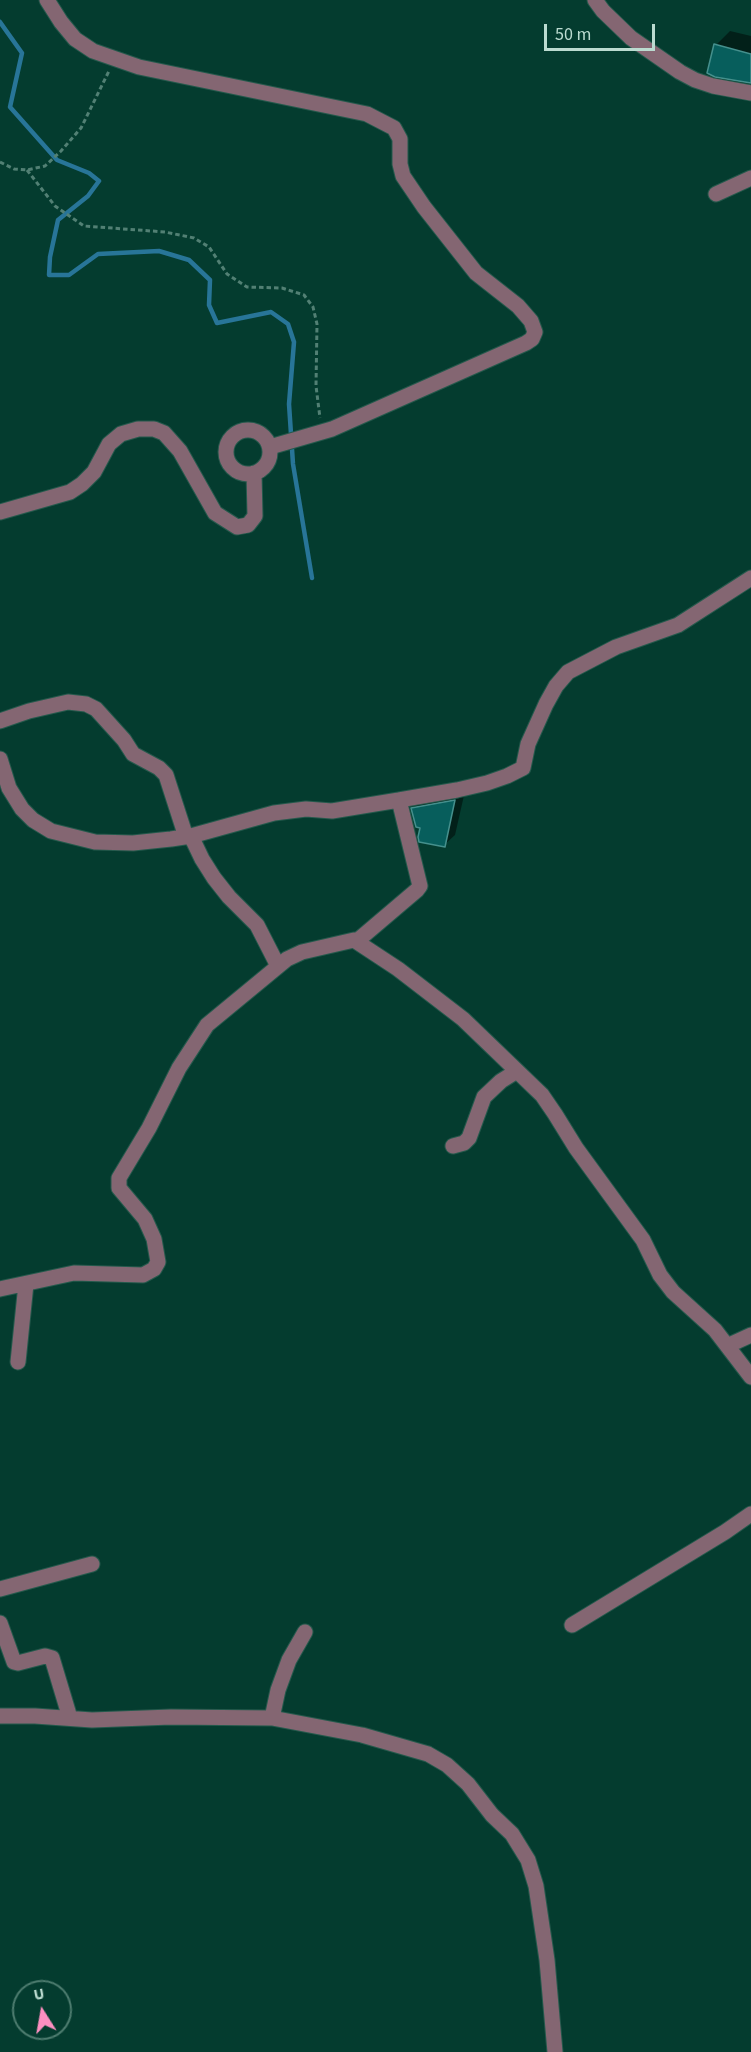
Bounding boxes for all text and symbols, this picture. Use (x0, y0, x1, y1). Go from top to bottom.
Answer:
scale bar (547, 12, 658, 50)
text: 50 m (555, 22, 591, 47)
north arrow (12, 1980, 72, 2040)
text: U (32, 1982, 46, 2006)

